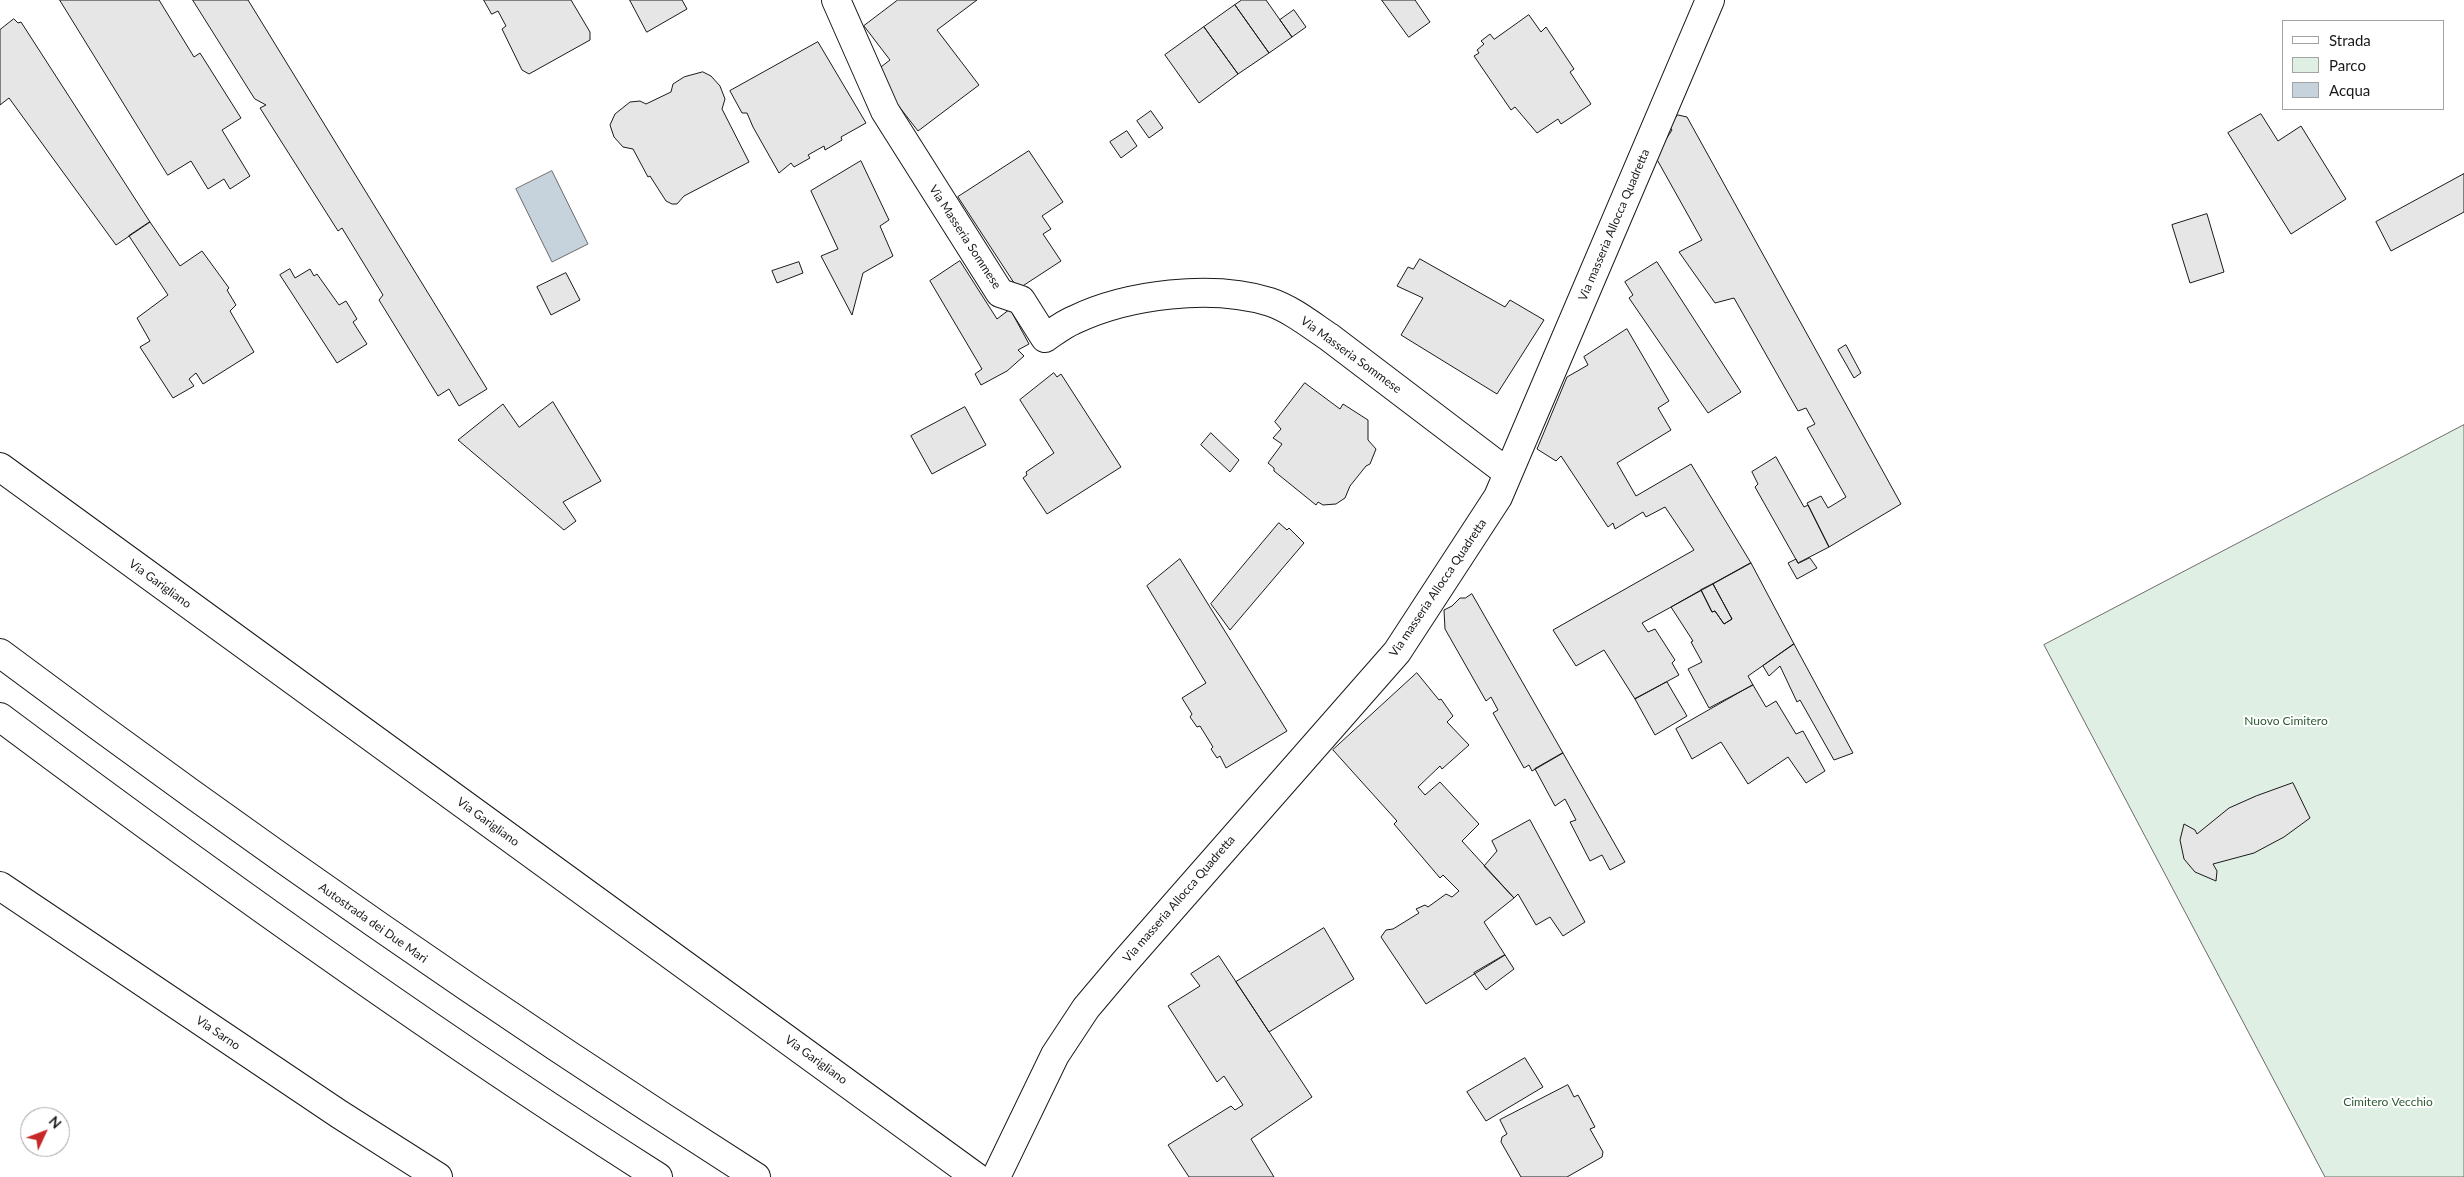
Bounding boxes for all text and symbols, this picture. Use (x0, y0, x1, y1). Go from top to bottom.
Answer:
legend (2282, 20, 2444, 110)
text: Strada (2329, 31, 2371, 49)
text: Parco (2329, 56, 2366, 74)
text: Acqua (2329, 81, 2370, 99)
street label: Via masseria Allocca Quadretta (1575, 147, 1653, 303)
street label: Via Masseria Sommese (926, 182, 1004, 292)
street label: Via Masseria Sommese (1298, 314, 1404, 396)
street label: Via masseria Allocca Quadretta (1386, 516, 1490, 660)
street label: Via Garigliano (126, 557, 194, 611)
park label: Nuovo Cimitero (2244, 714, 2328, 728)
street label: Via Garigliano (454, 795, 522, 849)
street label: Via masseria Allocca Quadretta (1120, 833, 1238, 965)
street label: Autostrada dei Due Mari (316, 880, 430, 966)
street label: Via Sarno (193, 1013, 243, 1053)
street label: Via Garigliano (782, 1033, 850, 1087)
park label: Cimitero Vecchio (2343, 1095, 2433, 1109)
north arrow (20, 1107, 70, 1157)
text: N (46, 1112, 65, 1132)

